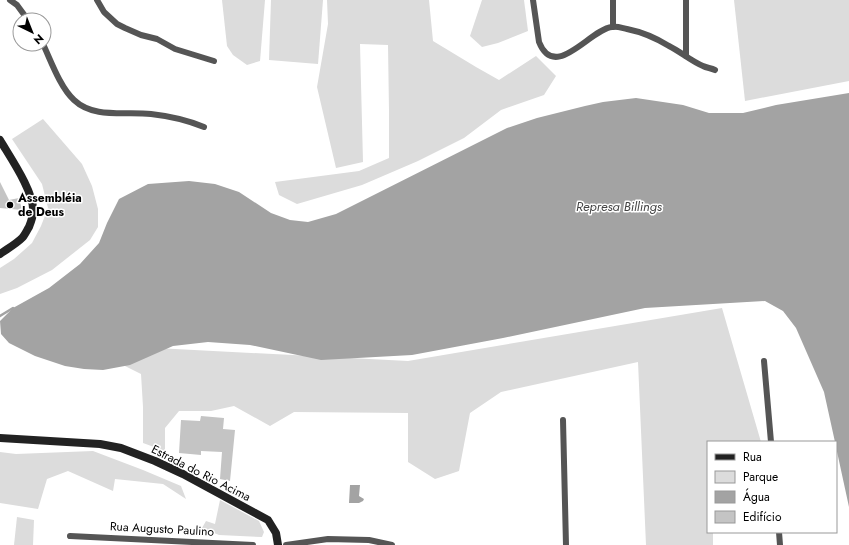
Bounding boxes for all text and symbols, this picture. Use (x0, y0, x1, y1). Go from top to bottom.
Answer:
north arrow (12, 12, 52, 52)
text: N (30, 30, 47, 48)
place label: Assembléia de Deus (17, 189, 82, 221)
water label: Represa Billings (576, 197, 663, 216)
marker: Assembléia de Deus (5, 200, 15, 210)
street label: Estrada do Rio Acima (148, 440, 254, 506)
legend (707, 441, 837, 533)
text: Rua (743, 448, 762, 466)
text: Parque (743, 468, 778, 486)
text: Água (743, 488, 770, 506)
text: Edifício (743, 508, 782, 526)
street label: Rua Augusto Paulino (109, 517, 215, 541)

